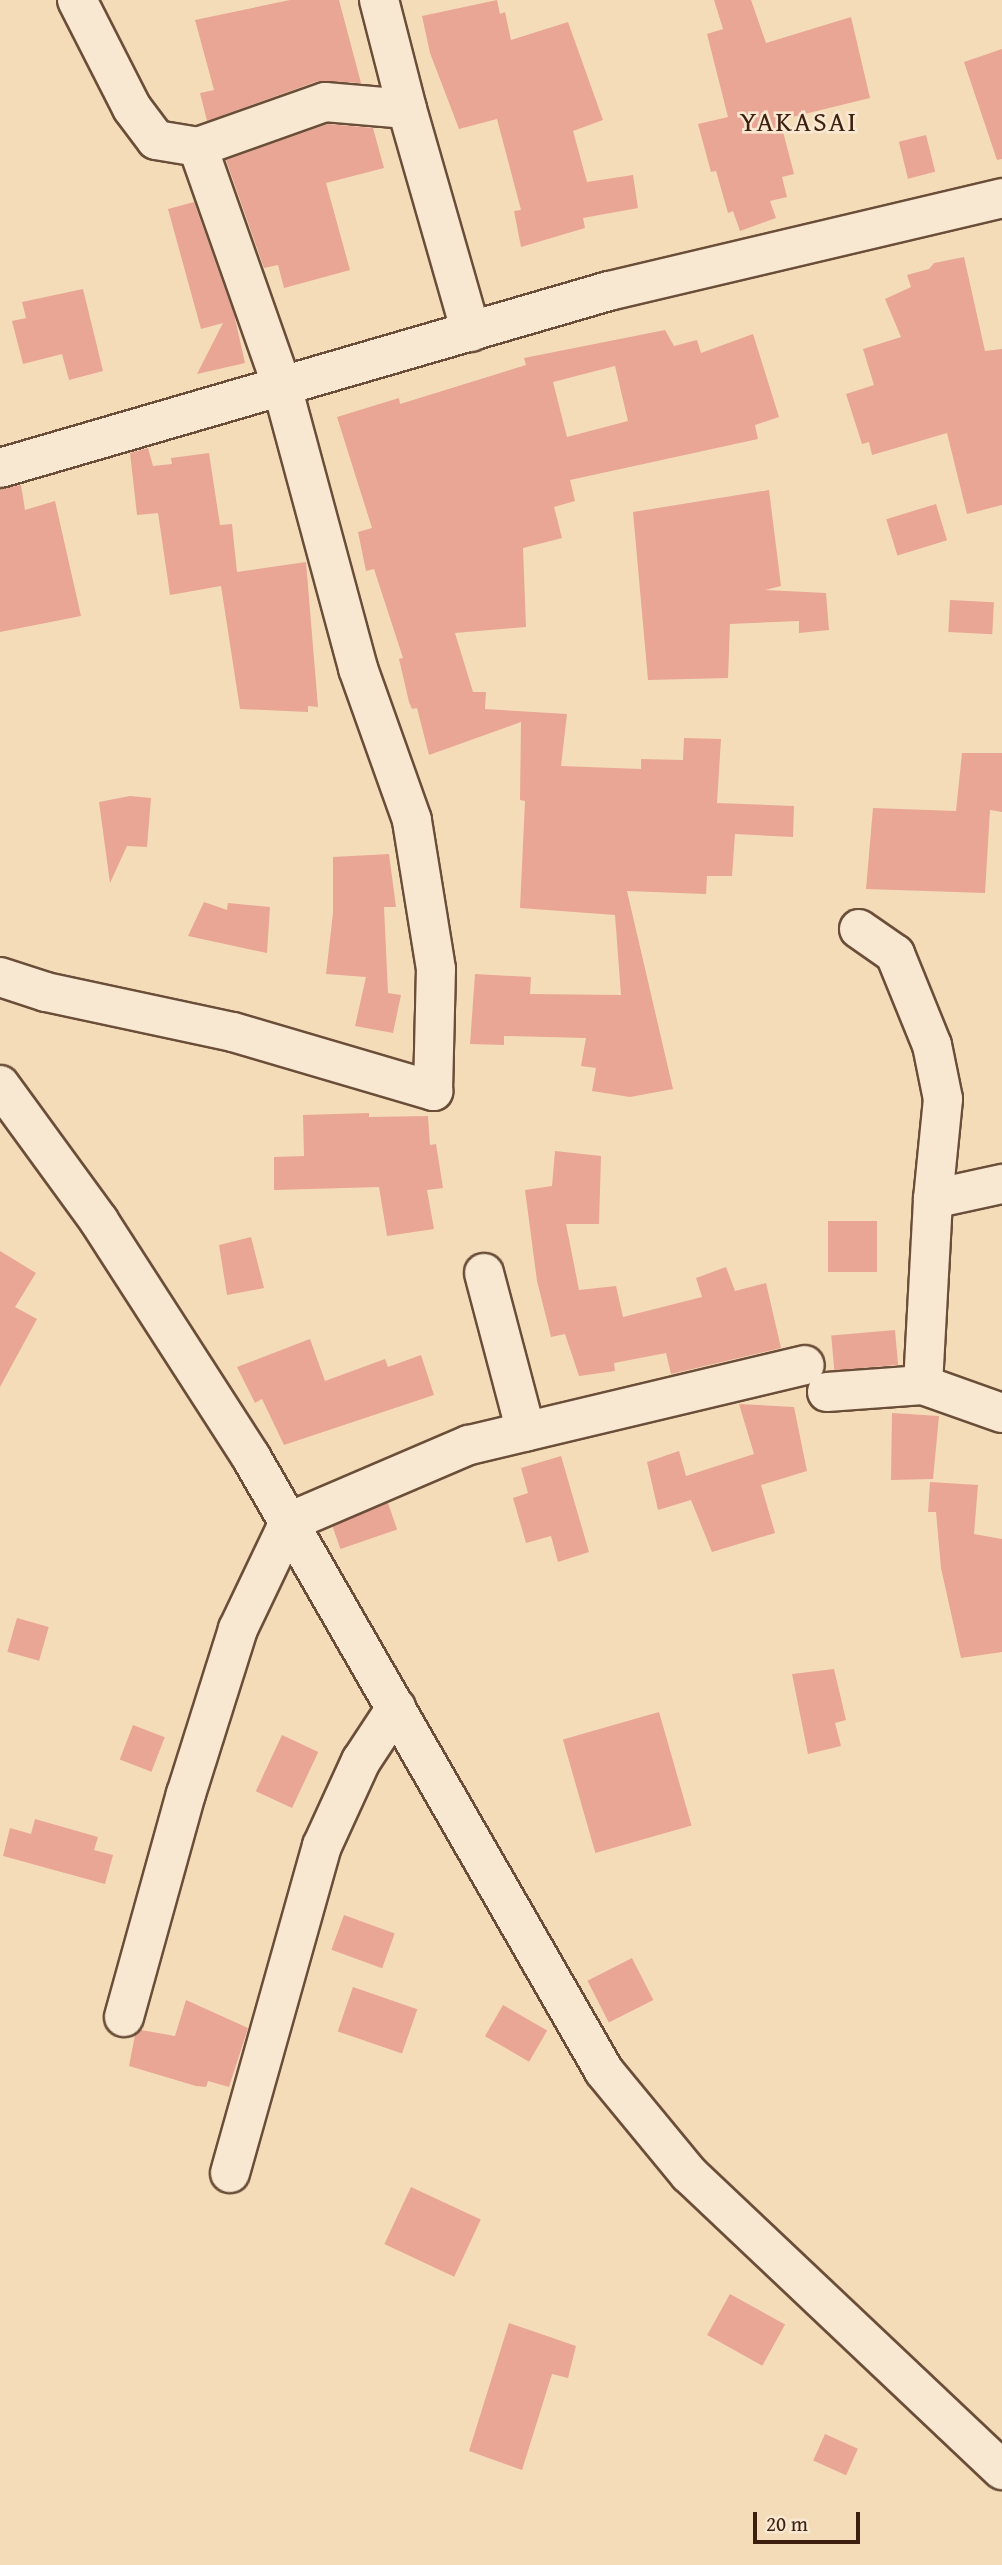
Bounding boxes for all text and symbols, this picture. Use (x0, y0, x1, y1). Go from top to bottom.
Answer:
district label: YAKASAI (741, 104, 857, 138)
scale bar (757, 2498, 864, 2542)
text: 20 m (766, 2508, 808, 2539)

